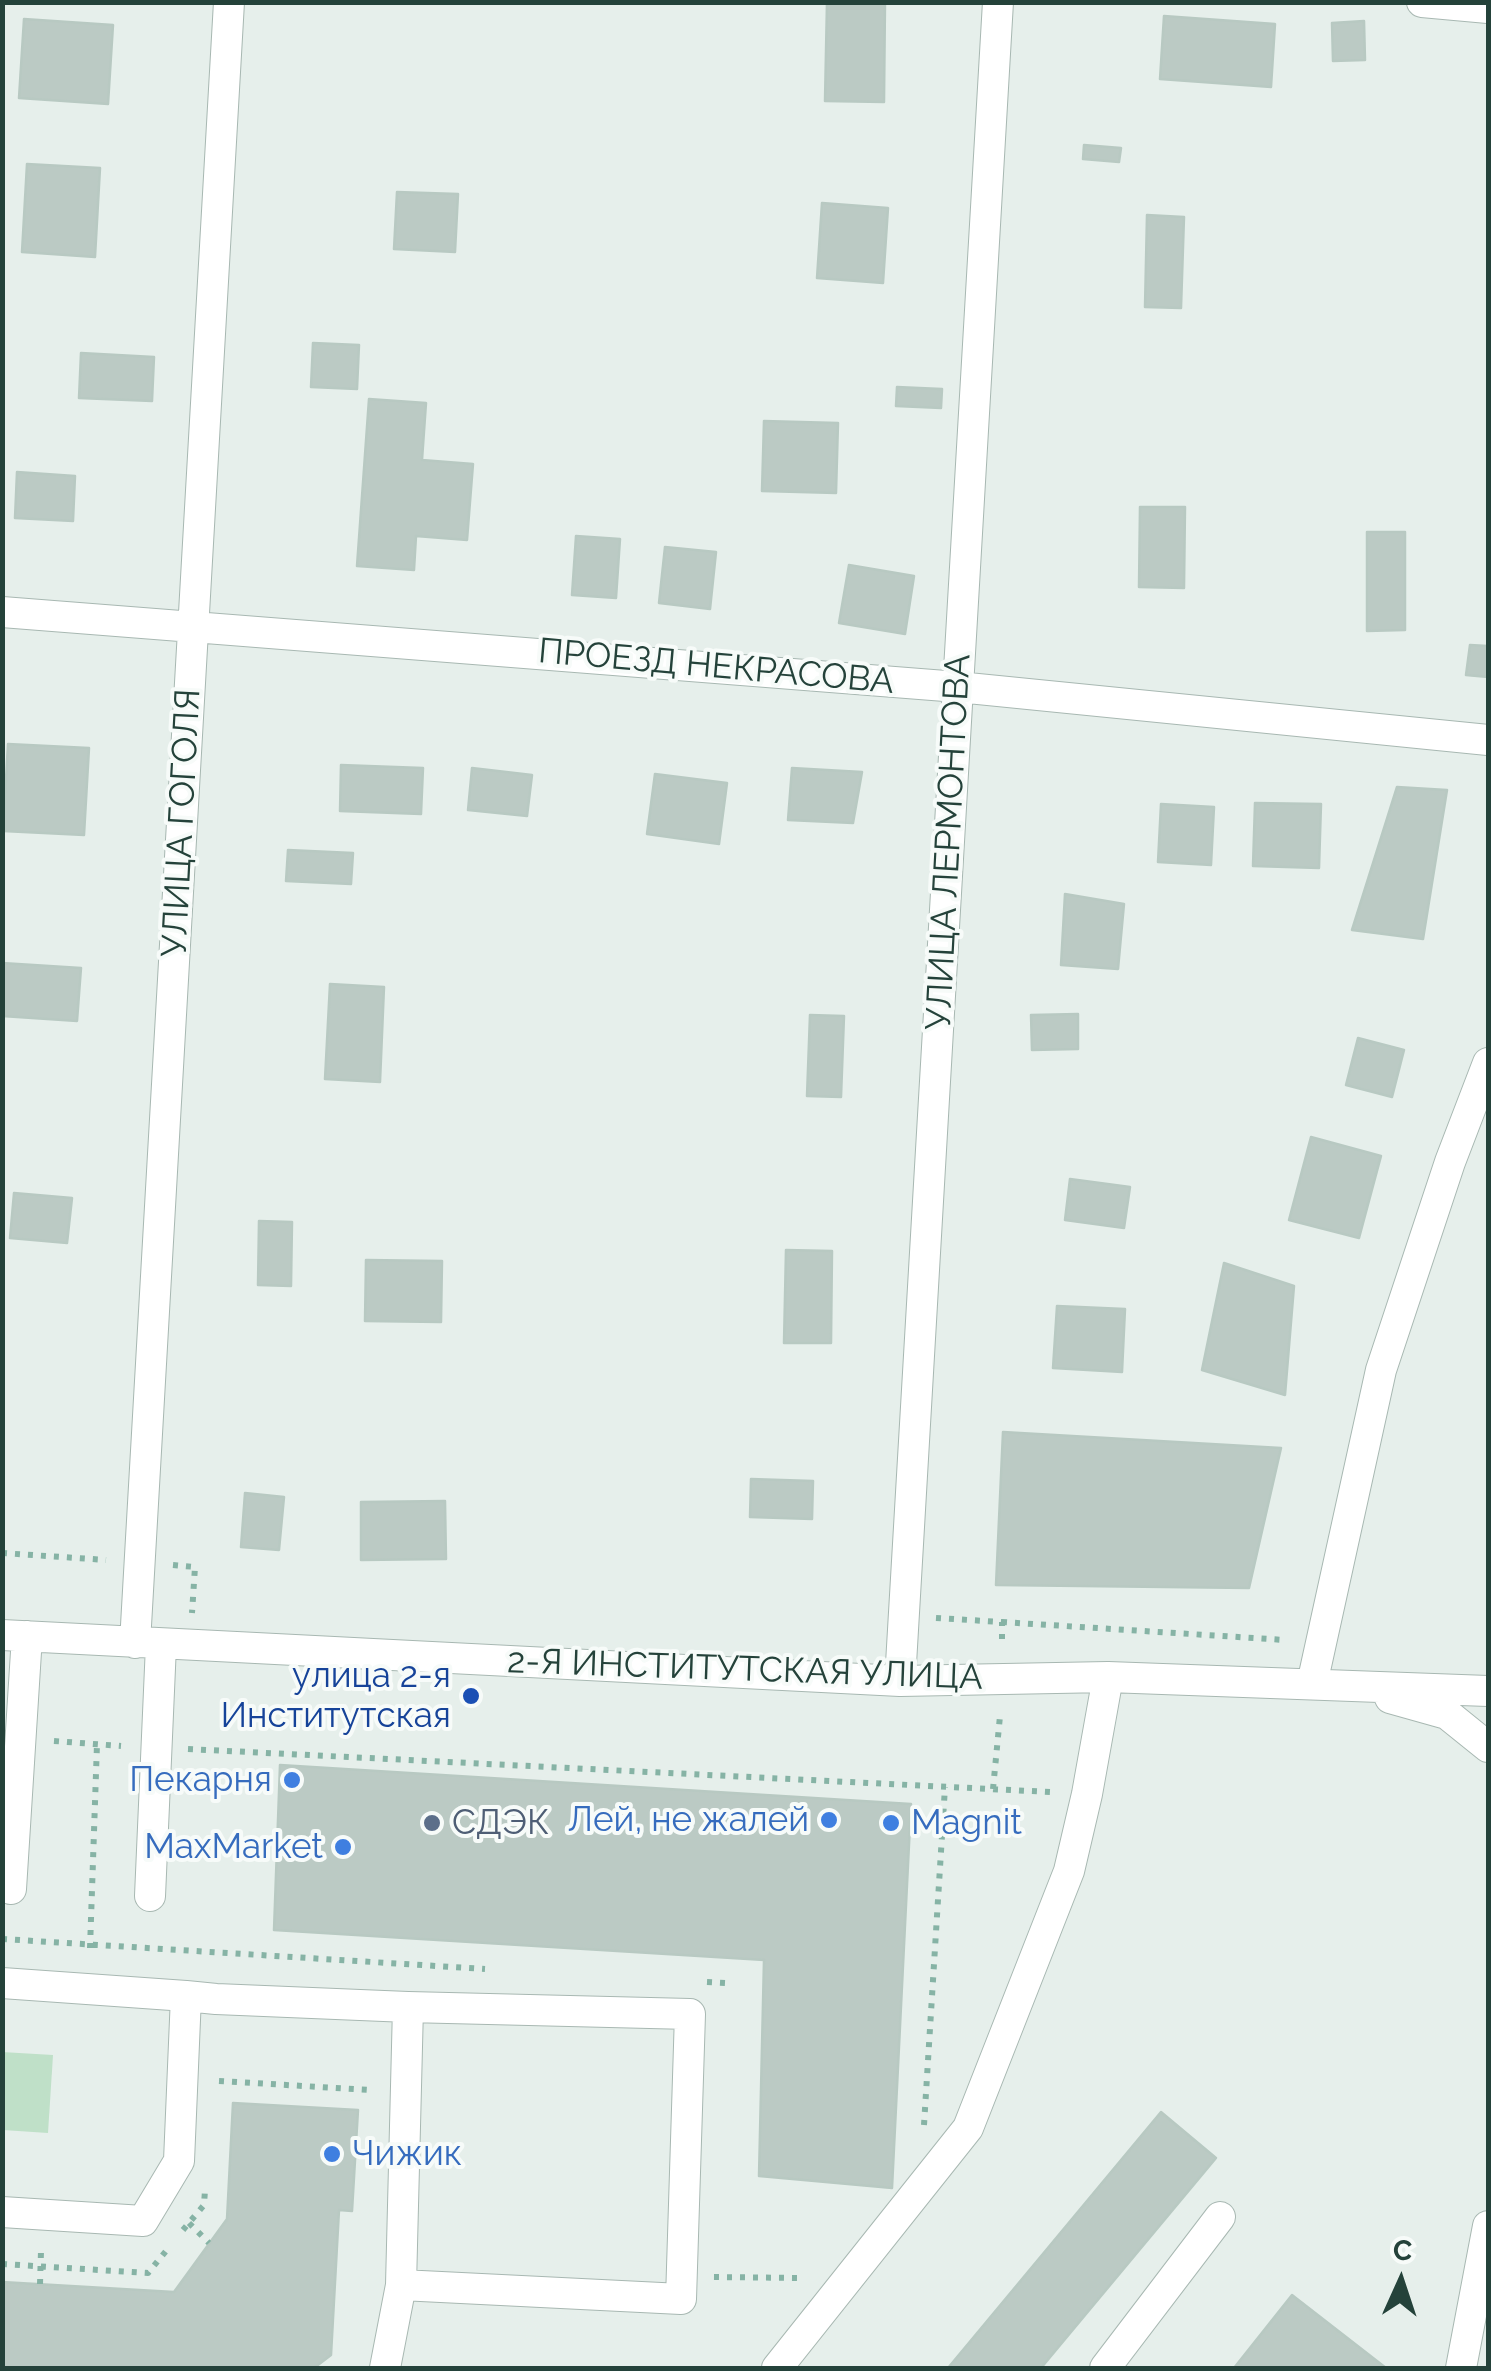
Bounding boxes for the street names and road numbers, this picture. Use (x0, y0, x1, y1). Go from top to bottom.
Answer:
street label: ПРОЕЗД НЕКРАСОВА (537, 631, 895, 703)
street label: УЛИЦА ЛЕРМОНТОВА (918, 653, 980, 1031)
street label: УЛИЦА ГОГОЛЯ (154, 688, 210, 958)
street label: 2-Я ИНСТИТУТСКАЯ УЛИЦА (506, 1641, 984, 1699)

